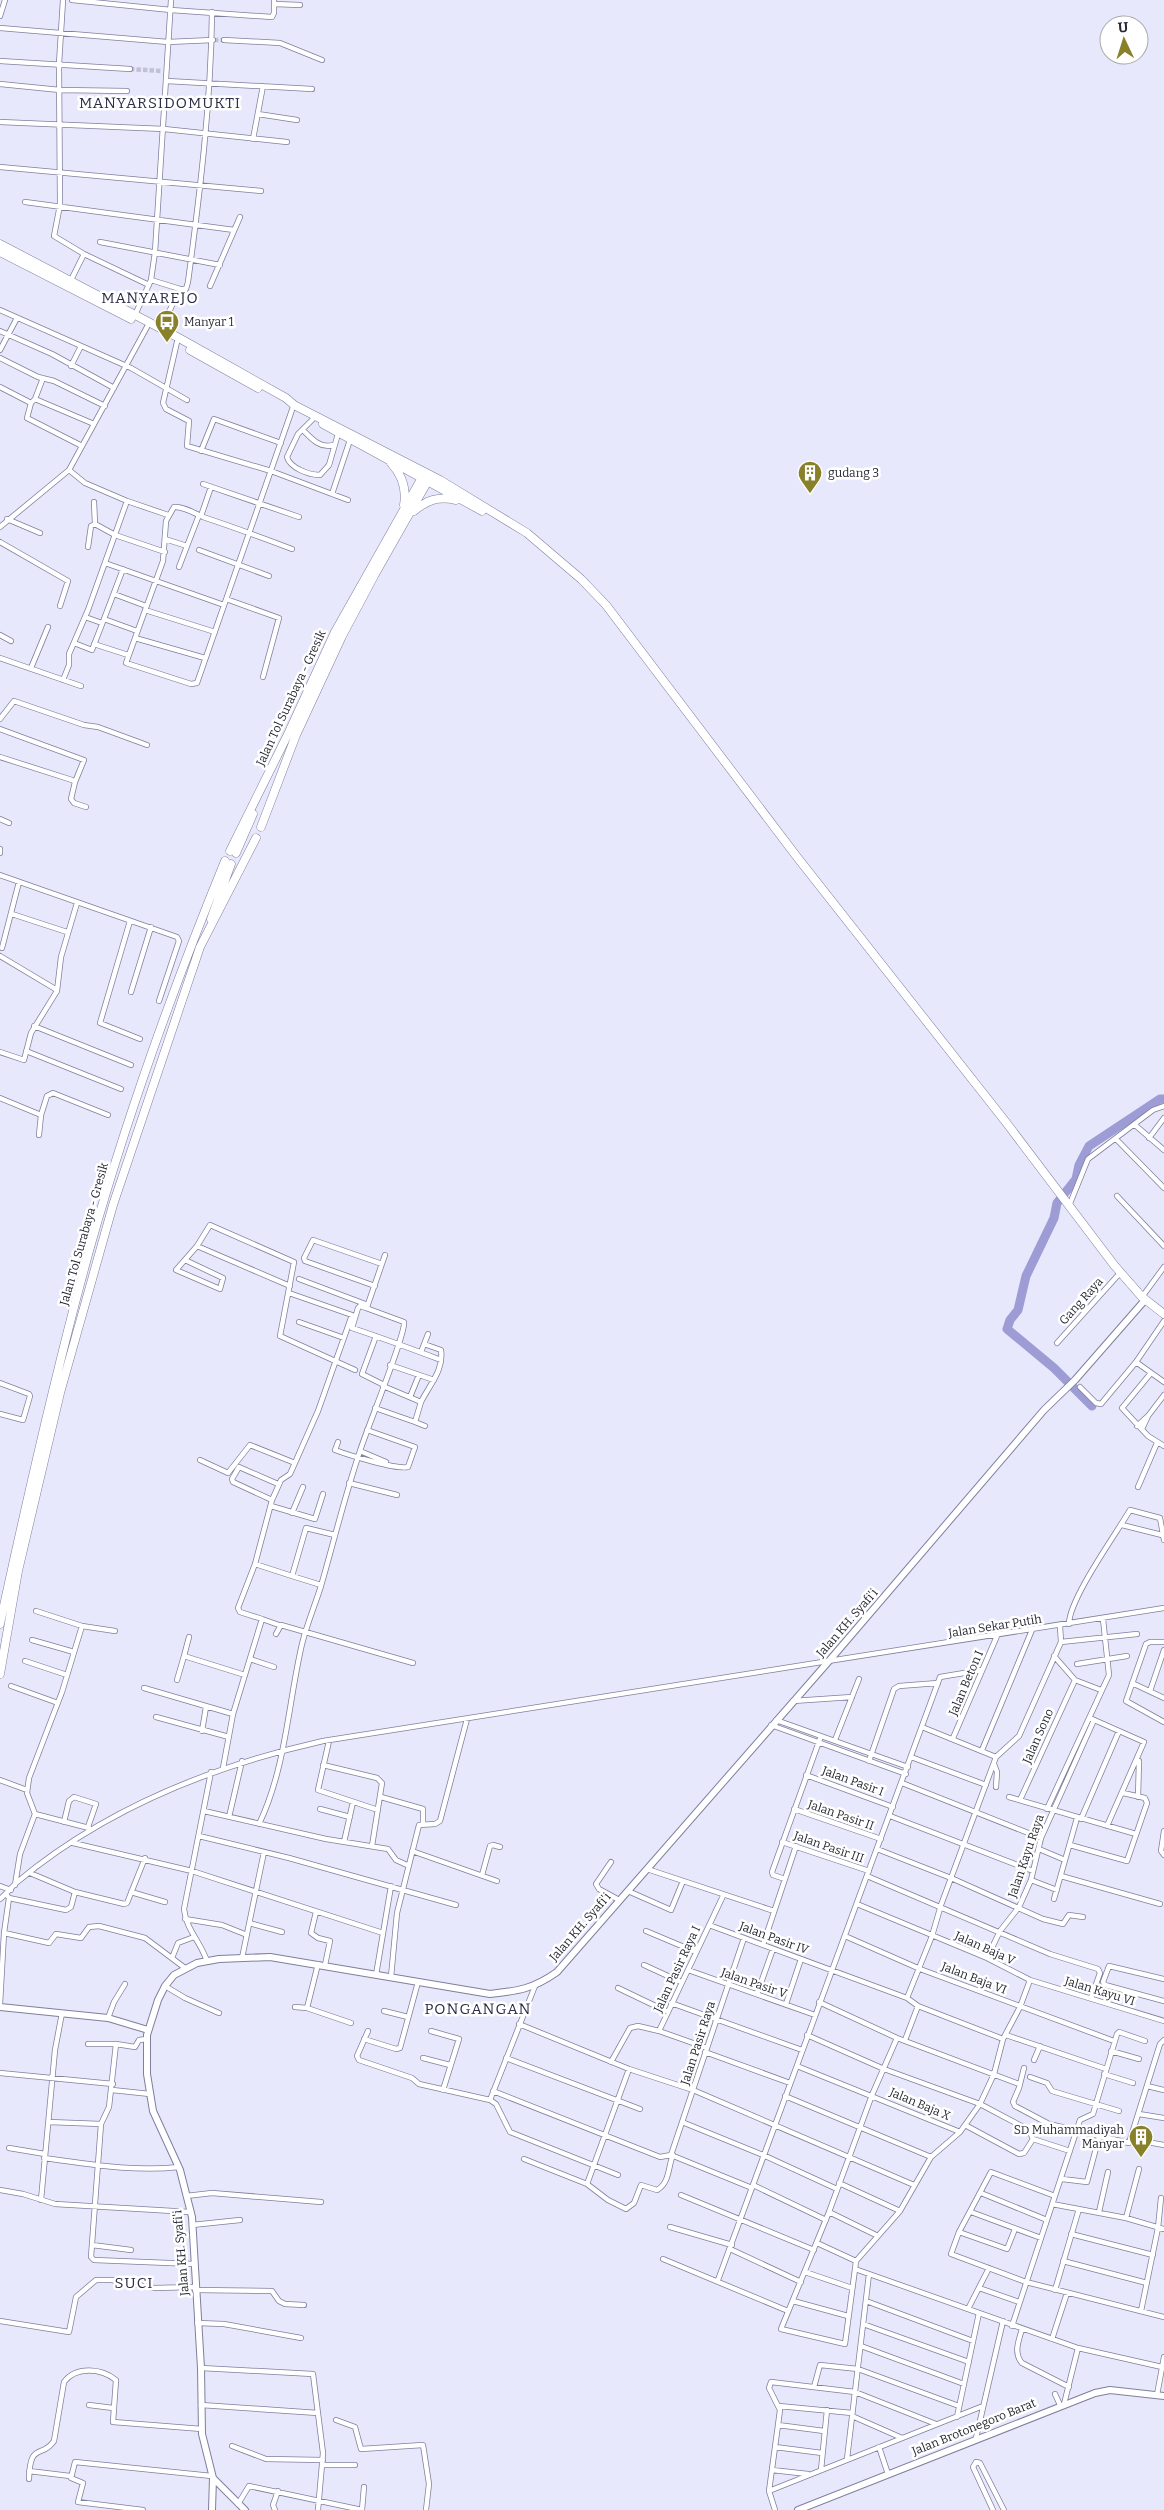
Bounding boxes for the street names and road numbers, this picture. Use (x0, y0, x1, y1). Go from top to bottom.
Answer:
street label: Jalan Tol Surabaya - Gresik (253, 628, 329, 769)
street label: Jalan Tol Surabaya - Gresik (57, 1161, 111, 1308)
street label: Gang Raya (1056, 1274, 1106, 1327)
street label: Jalan KH. Syafi'i (813, 1586, 881, 1661)
street label: Jalan Sekar Putih (946, 1612, 1043, 1640)
street label: Jalan Beton I (946, 1648, 986, 1719)
street label: Jalan Sono (1019, 1706, 1056, 1767)
street label: Jalan Pasir I (819, 1763, 886, 1799)
street label: Jalan Pasir II (805, 1797, 876, 1833)
street label: Jalan Kayu Raya (1005, 1812, 1047, 1900)
street label: Jalan Pasir III (791, 1828, 866, 1866)
street label: Jalan KH. Syafi'i (546, 1890, 614, 1965)
street label: Jalan Pasir IV (736, 1919, 811, 1957)
street label: Jalan Pasir Raya I (650, 1924, 703, 2015)
street label: Jalan Baja V (952, 1928, 1018, 1968)
street label: Jalan Baja VI (939, 1959, 1009, 1997)
street label: Jalan Pasir V (718, 1965, 789, 2001)
street label: Jalan Kayu VI (1062, 1973, 1137, 2008)
street label: Jalan Pasir Raya (678, 1999, 718, 2088)
street label: Jalan Baja X (887, 2085, 953, 2123)
street label: Jalan KH. Syafi'i (170, 2209, 192, 2298)
street label: Jalan Brotonegoro Barat (909, 2395, 1039, 2459)

